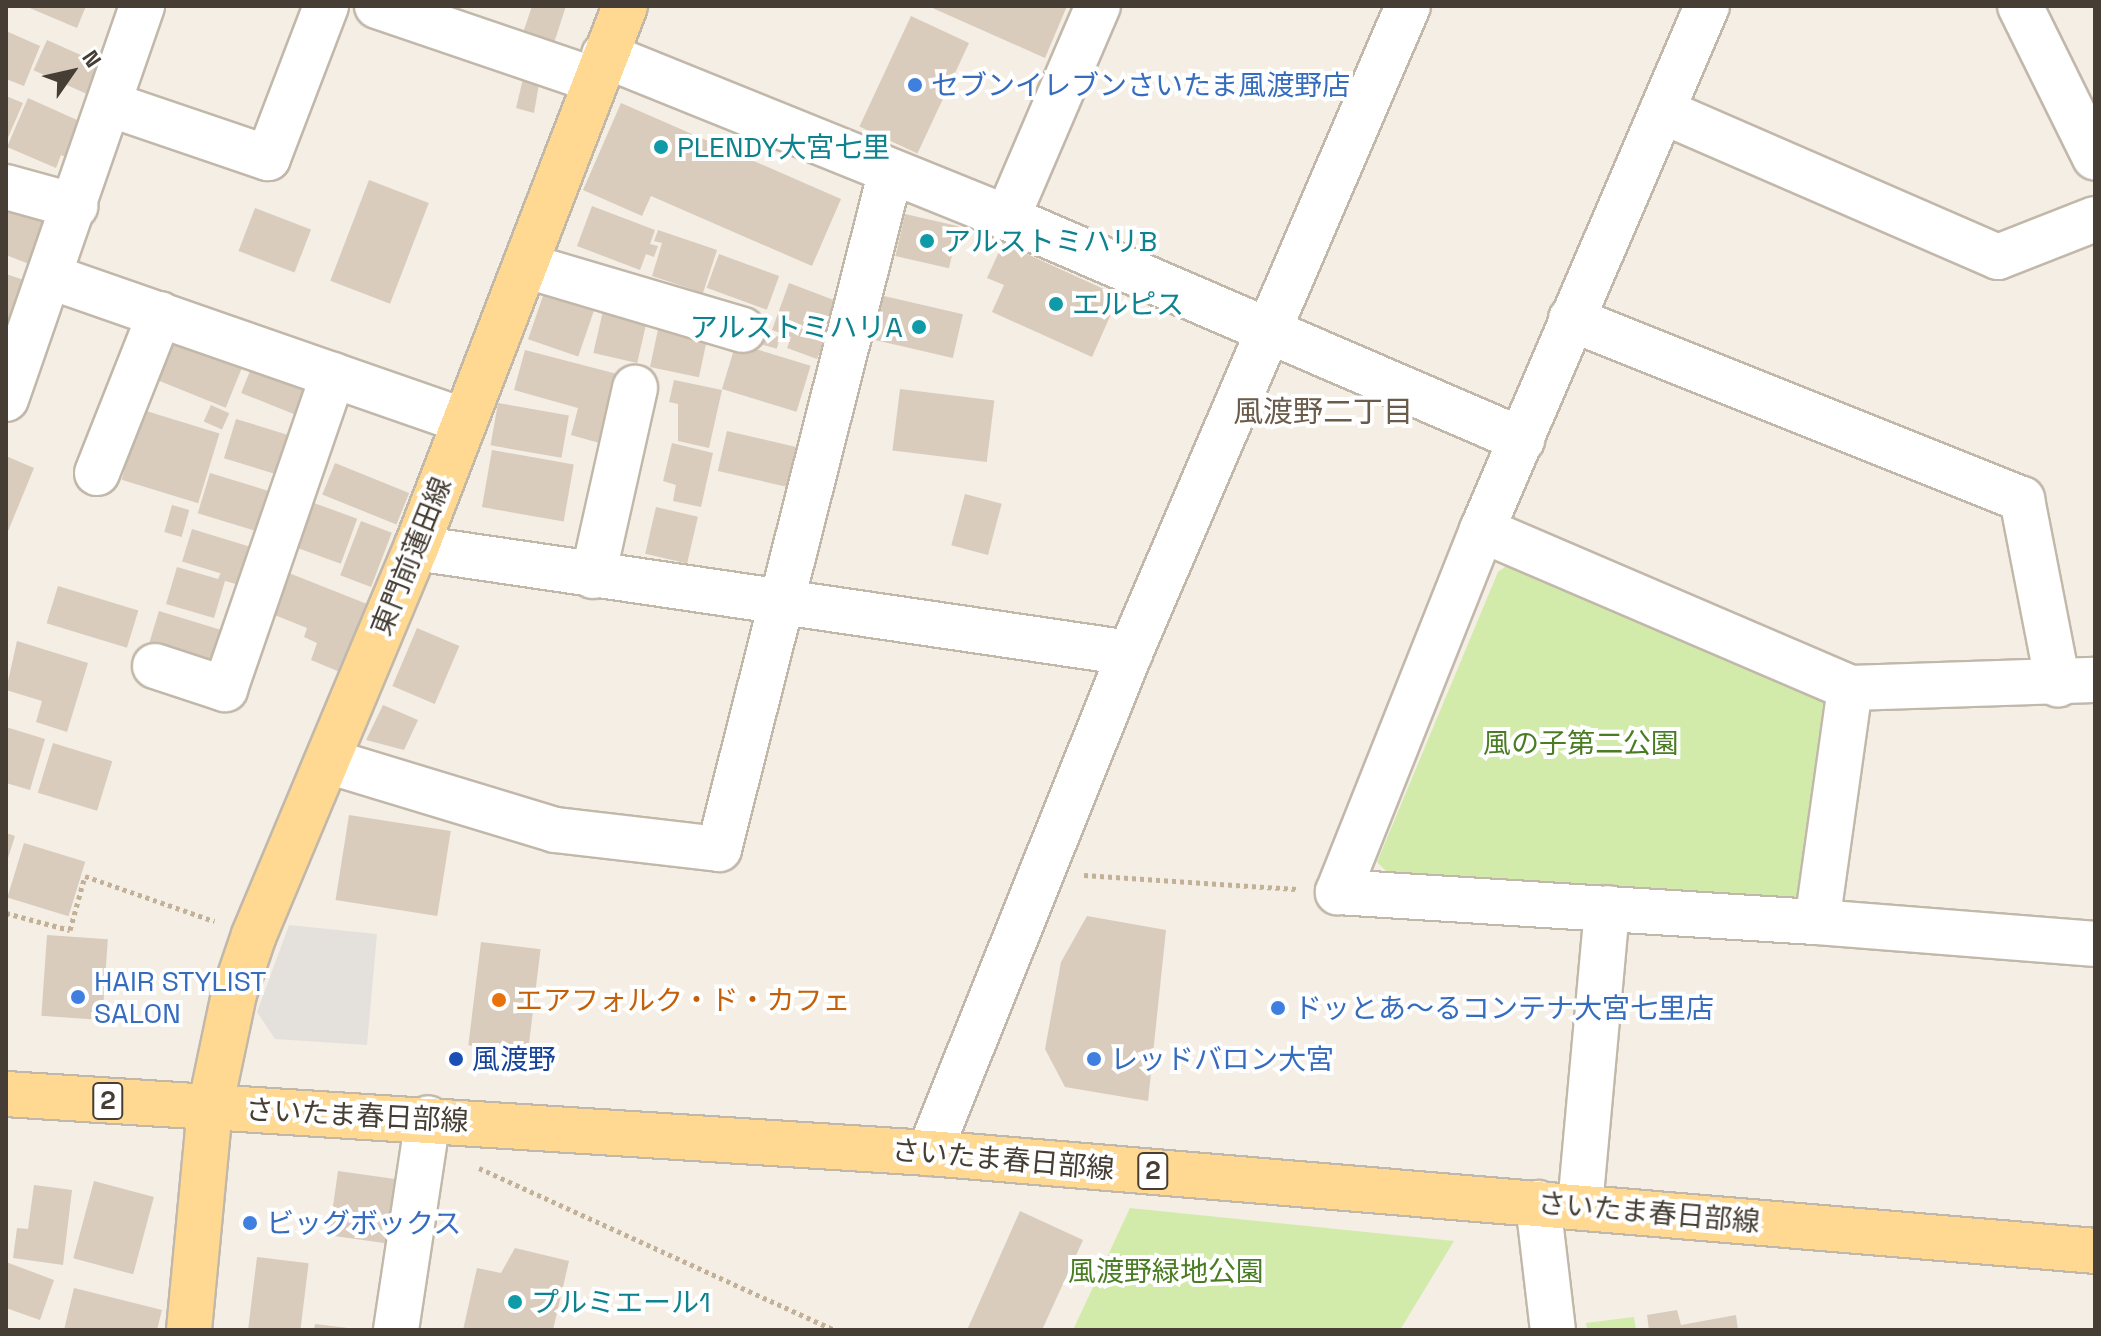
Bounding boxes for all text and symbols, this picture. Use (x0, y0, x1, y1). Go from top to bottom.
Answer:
north arrow (32, 32, 112, 112)
text: N (76, 45, 108, 73)
place label: セブンイレブンさいたま風渡野店 (931, 68, 1351, 102)
marker: セブンイレブンさいたま風渡野店 (906, 76, 924, 94)
place label: PLENDY大宮七里 (677, 130, 890, 164)
marker: PLENDY大宮七里 (652, 138, 670, 156)
place label: アルストミハリB (943, 224, 1158, 258)
marker: アルストミハリB (918, 232, 936, 250)
place label: エルピス (1072, 287, 1184, 321)
marker: エルピス (1047, 295, 1065, 313)
place label: アルストミハリA (689, 310, 903, 344)
marker: アルストミハリA (910, 318, 928, 336)
district label: 風渡野二丁目 (1233, 394, 1413, 430)
street label: 東門前蓮田線 (364, 472, 458, 640)
park label: 風の子第二公園 (1483, 726, 1679, 760)
place label: HAIR STYLIST SALON (94, 964, 266, 1030)
place label: エアフォルク・ド・カフェ (515, 983, 850, 1017)
marker: HAIR STYLIST SALON (69, 988, 87, 1006)
marker: エアフォルク・ド・カフェ (490, 991, 508, 1009)
place label: ドッとあ～るコンテナ大宮七里店 (1294, 991, 1714, 1025)
marker: ドッとあ～るコンテナ大宮七里店 (1269, 999, 1287, 1017)
place label: 風渡野 (472, 1042, 556, 1076)
place label: レッドバロン大宮 (1110, 1042, 1334, 1076)
marker: 風渡野 (447, 1050, 465, 1068)
marker: レッドバロン大宮 (1085, 1050, 1103, 1068)
road number: 2 (92, 1079, 124, 1123)
street label: さいたま春日部線 (244, 1092, 470, 1138)
street label: さいたま春日部線 (890, 1133, 1116, 1185)
road number: 2 (1137, 1149, 1169, 1193)
street label: さいたま春日部線 (1536, 1186, 1762, 1238)
place label: ビッグボックス (266, 1206, 462, 1240)
marker: ビッグボックス (241, 1214, 259, 1232)
park label: 風渡野緑地公園 (1068, 1254, 1264, 1288)
place label: プルミエール1 (531, 1285, 711, 1319)
marker: プルミエール1 (506, 1293, 524, 1311)

